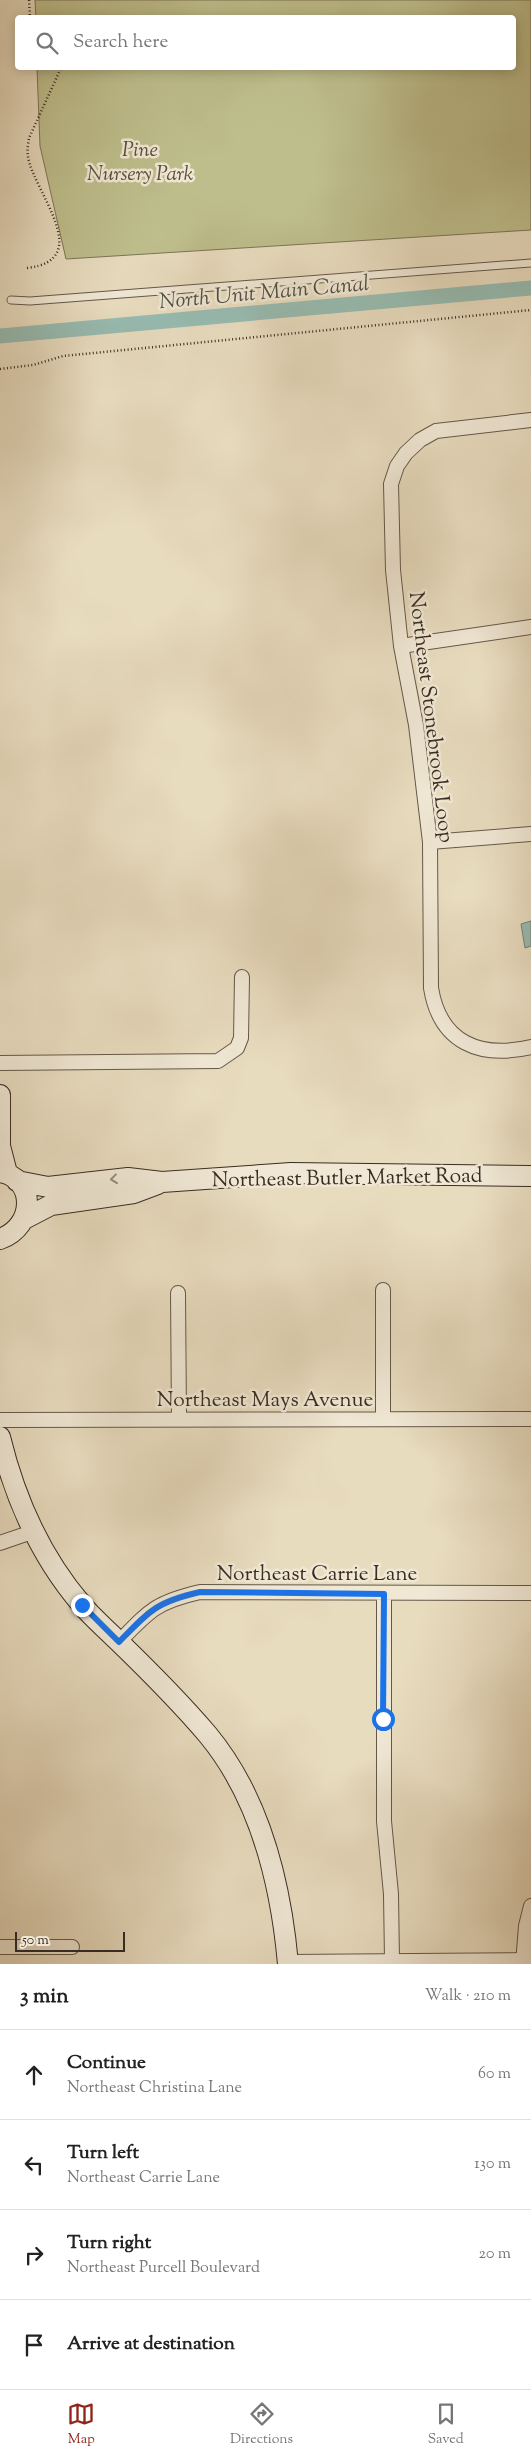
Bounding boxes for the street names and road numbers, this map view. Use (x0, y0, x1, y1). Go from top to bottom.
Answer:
street label: Northeast Stonebrook Loop (400, 590, 460, 844)
street label: Northeast Butler Market Road (211, 1162, 483, 1196)
street label: Northeast Mays Avenue (157, 1386, 373, 1416)
street label: Northeast Carrie Lane (217, 1560, 417, 1590)

